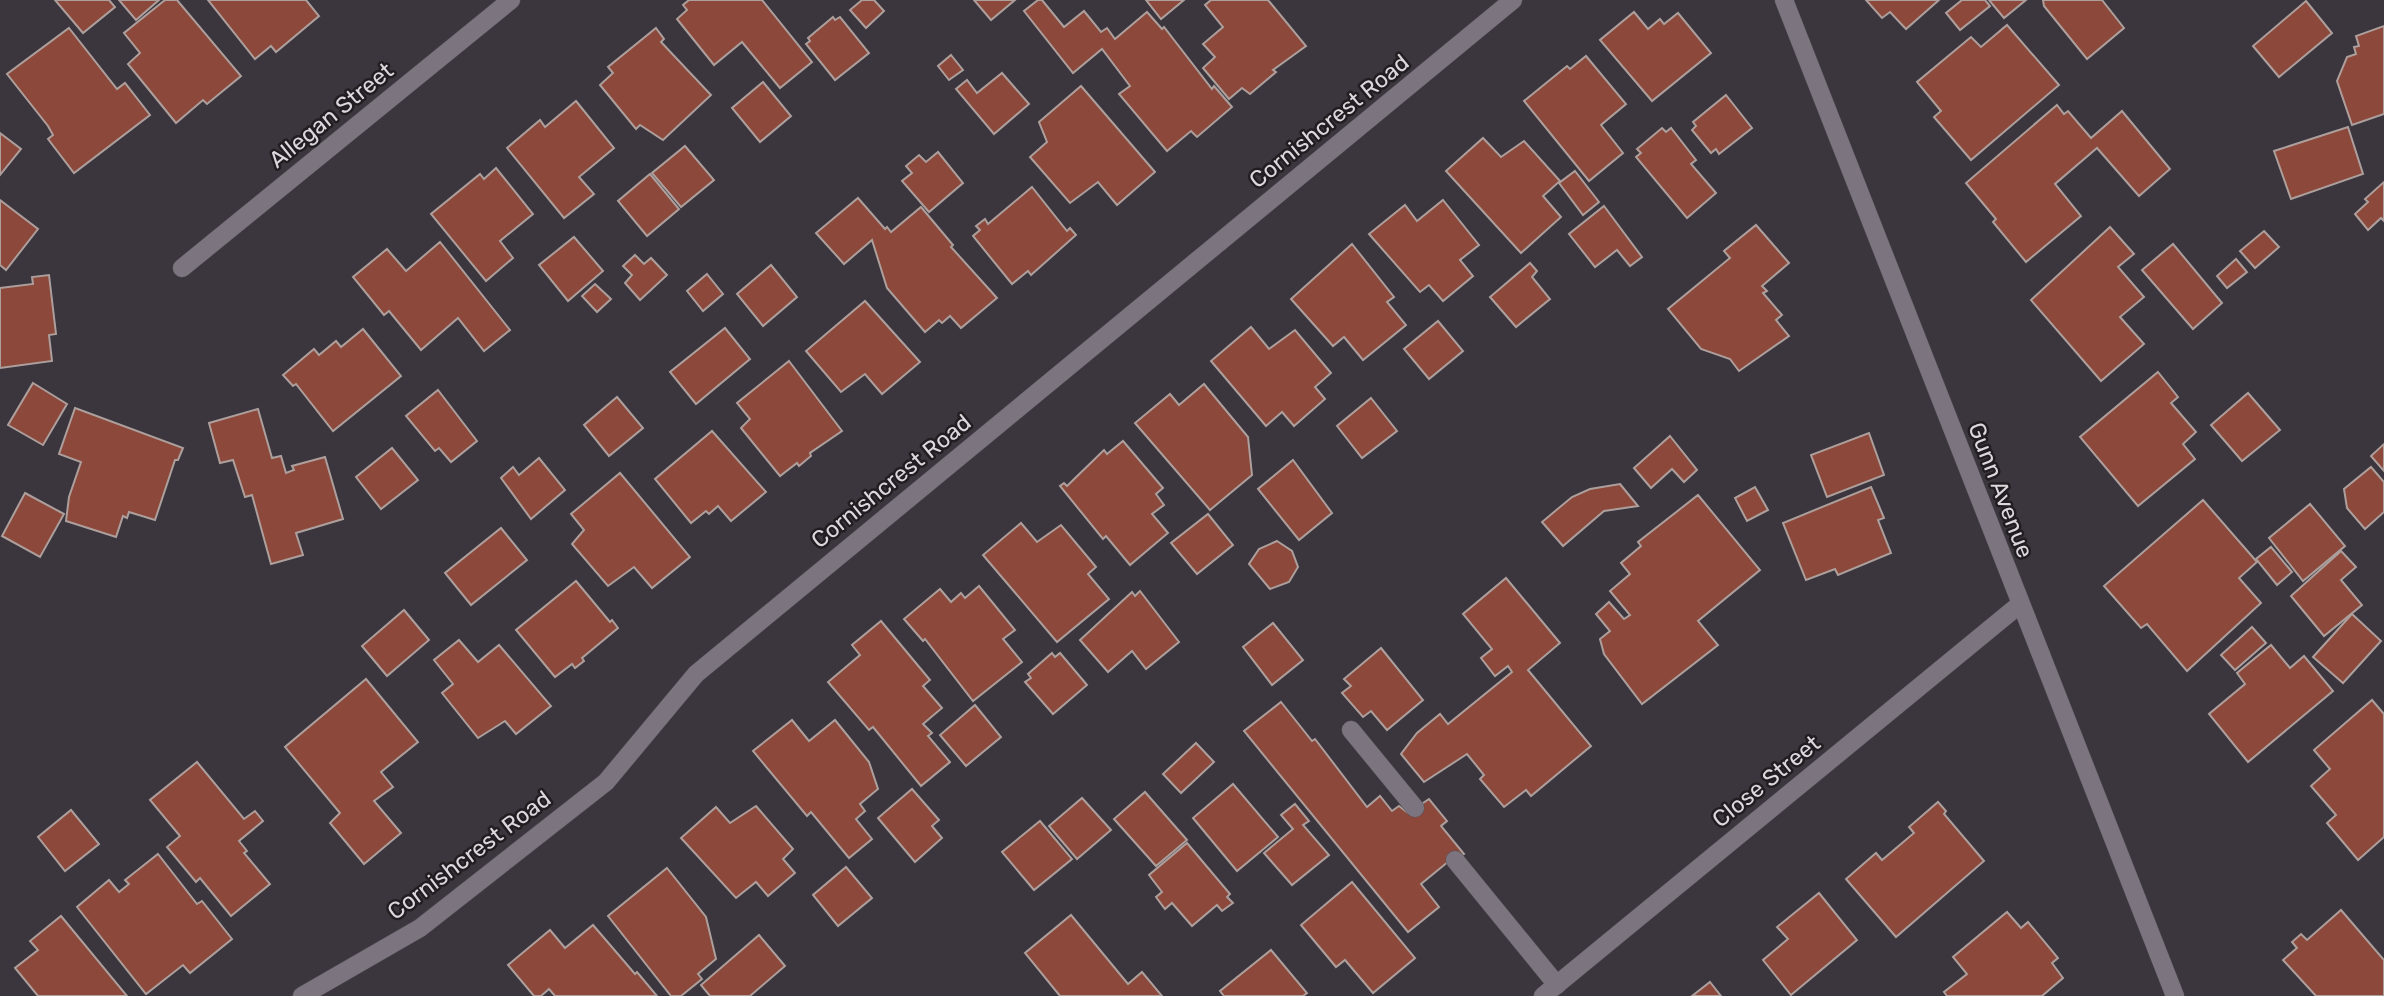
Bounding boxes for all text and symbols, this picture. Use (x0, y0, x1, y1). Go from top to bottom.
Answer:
street label: Cornishcrest Road (1243, 48, 1415, 194)
street label: Allegan Street (263, 56, 399, 174)
street label: Cornishcrest Road (805, 408, 977, 554)
street label: Gunn Avenue (1962, 418, 2040, 562)
street label: Close Street (1706, 729, 1826, 833)
street label: Cornishcrest Road (382, 784, 556, 926)

